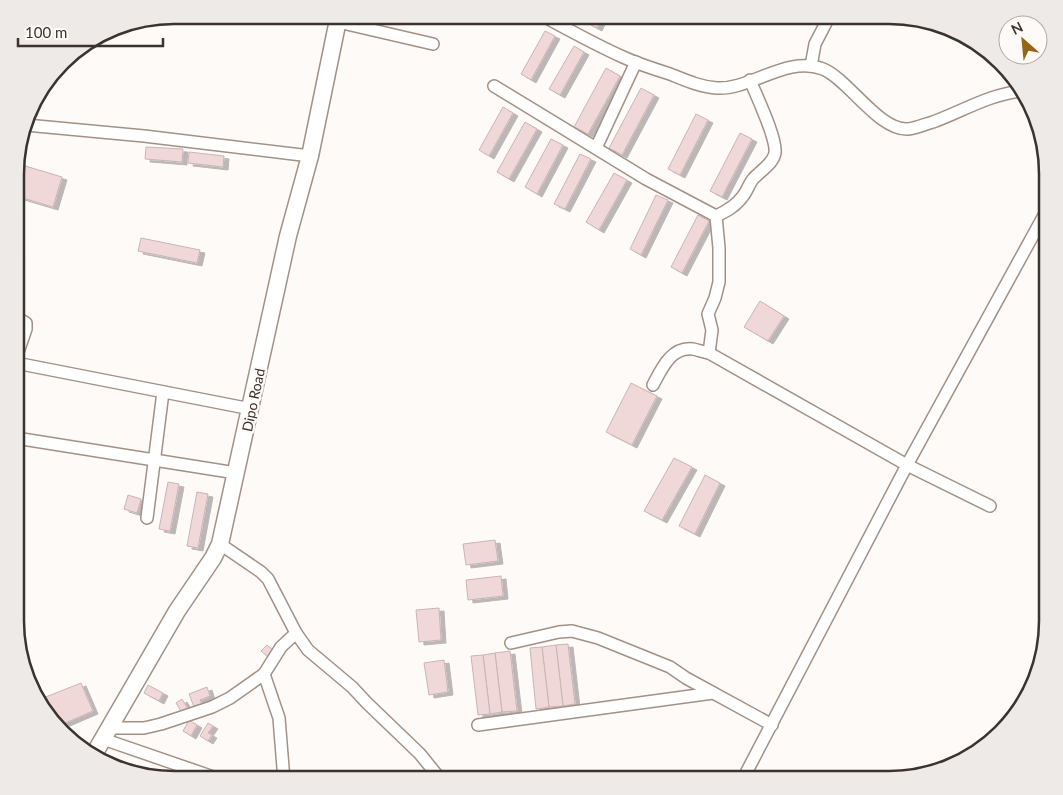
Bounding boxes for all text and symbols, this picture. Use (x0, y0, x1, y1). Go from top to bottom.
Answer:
scale bar (18, 15, 162, 47)
north arrow (998, 15, 1048, 65)
text: N (1008, 18, 1026, 38)
text: 100 m (25, 23, 67, 41)
street label: Dipo Road (238, 367, 268, 433)

